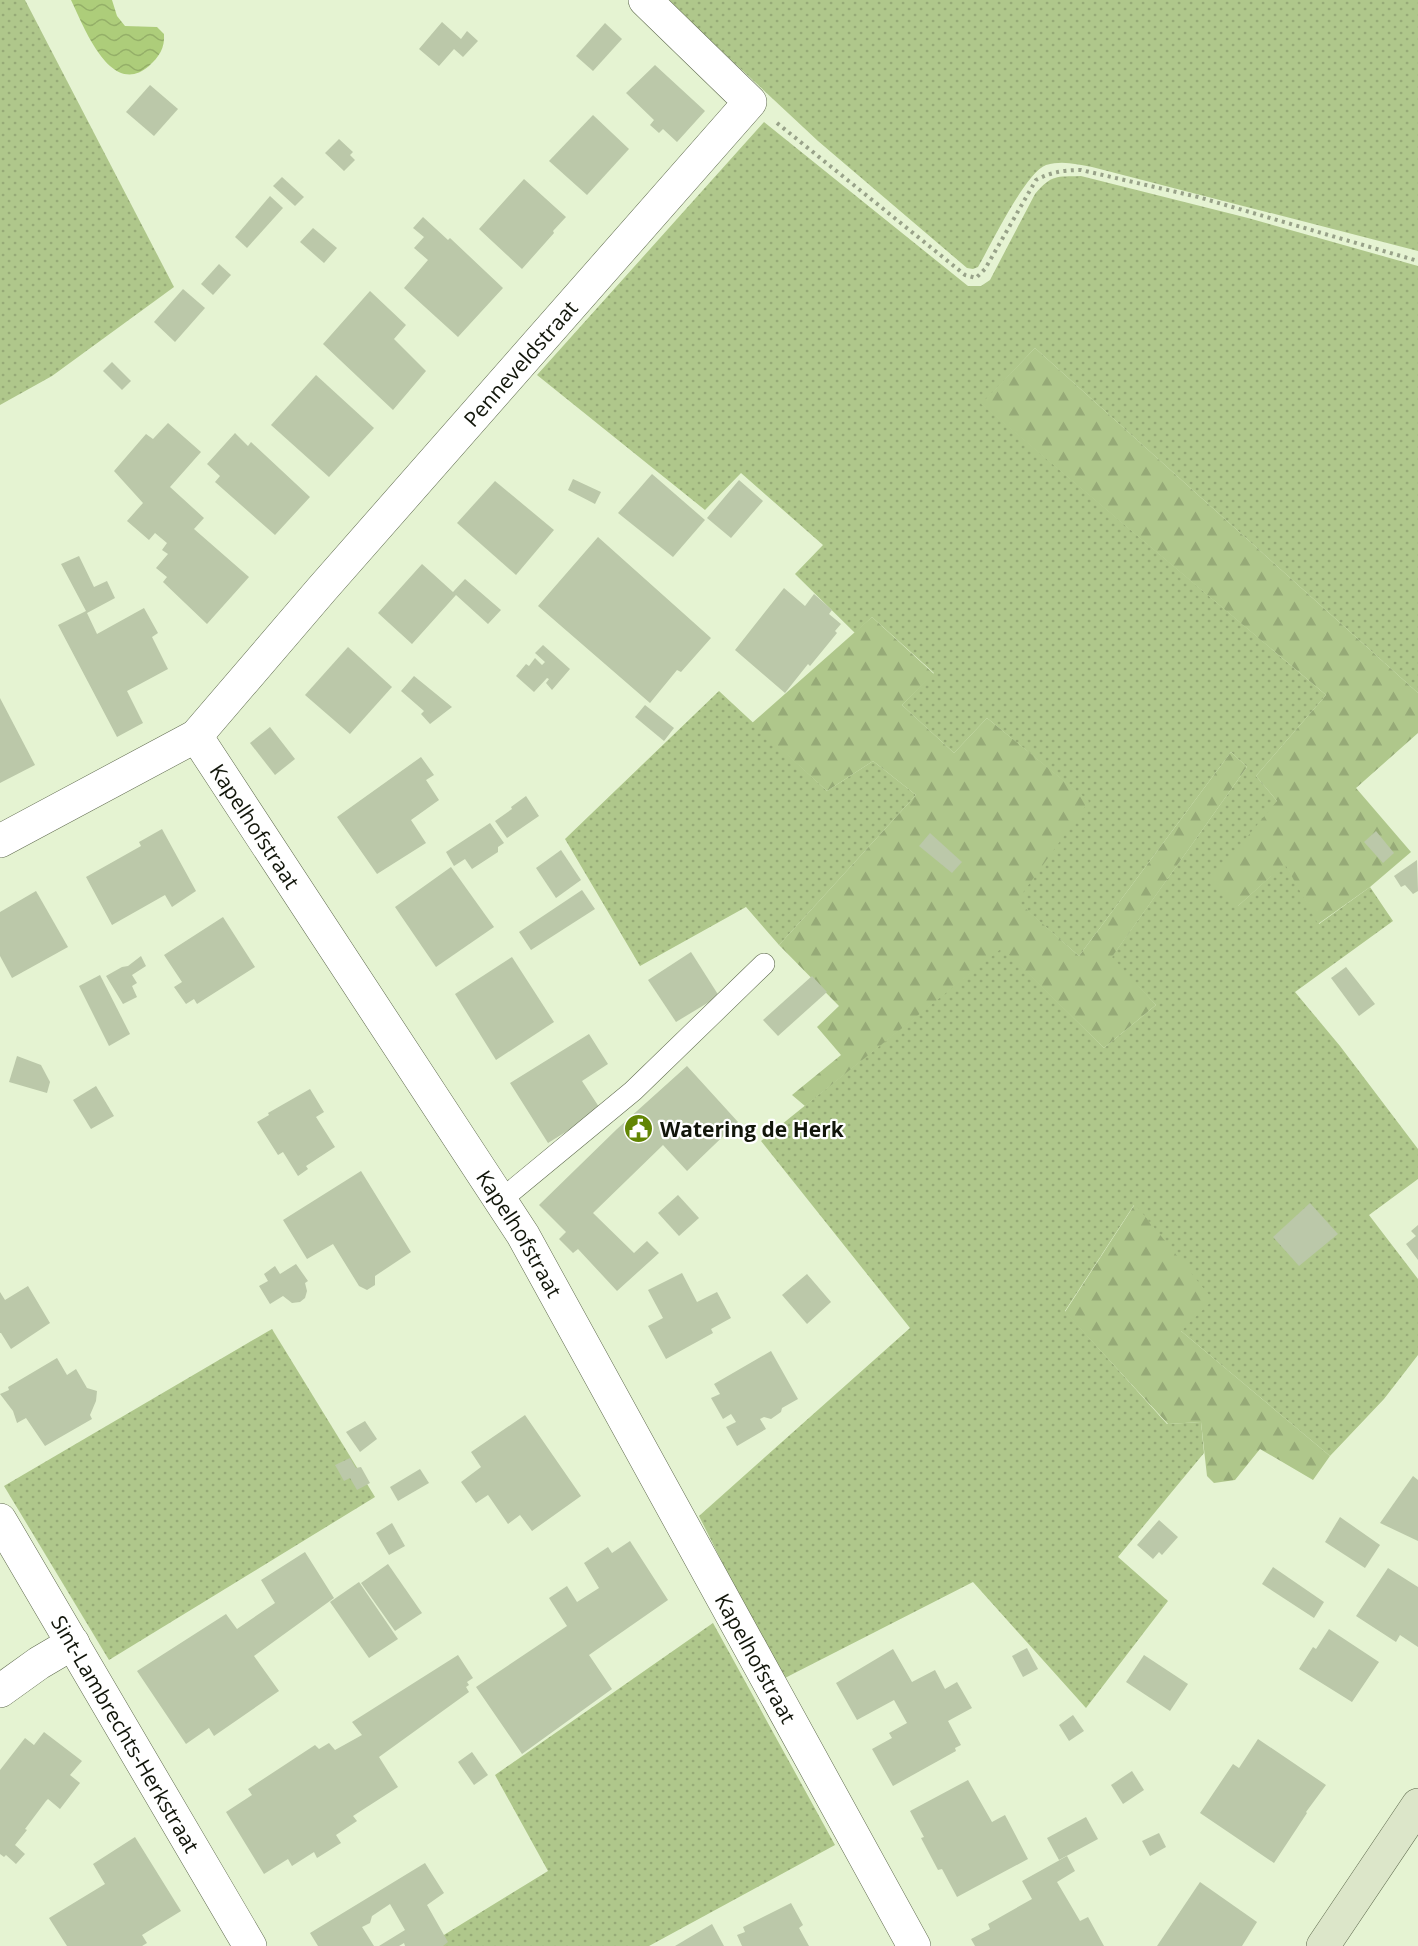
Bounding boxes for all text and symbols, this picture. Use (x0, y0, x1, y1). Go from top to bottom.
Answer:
street label: Penneveldstraat (457, 294, 583, 432)
street label: Kapelhofstraat (204, 758, 306, 894)
public building icon: Watering de Herk (623, 1113, 655, 1145)
place label: Watering de Herk (660, 1115, 845, 1143)
street label: Kapelhofstraat (470, 1165, 569, 1302)
street label: Kapelhofstraat (709, 1588, 803, 1728)
street label: Sint-Lambrechts-Herkstraat (45, 1610, 206, 1858)

